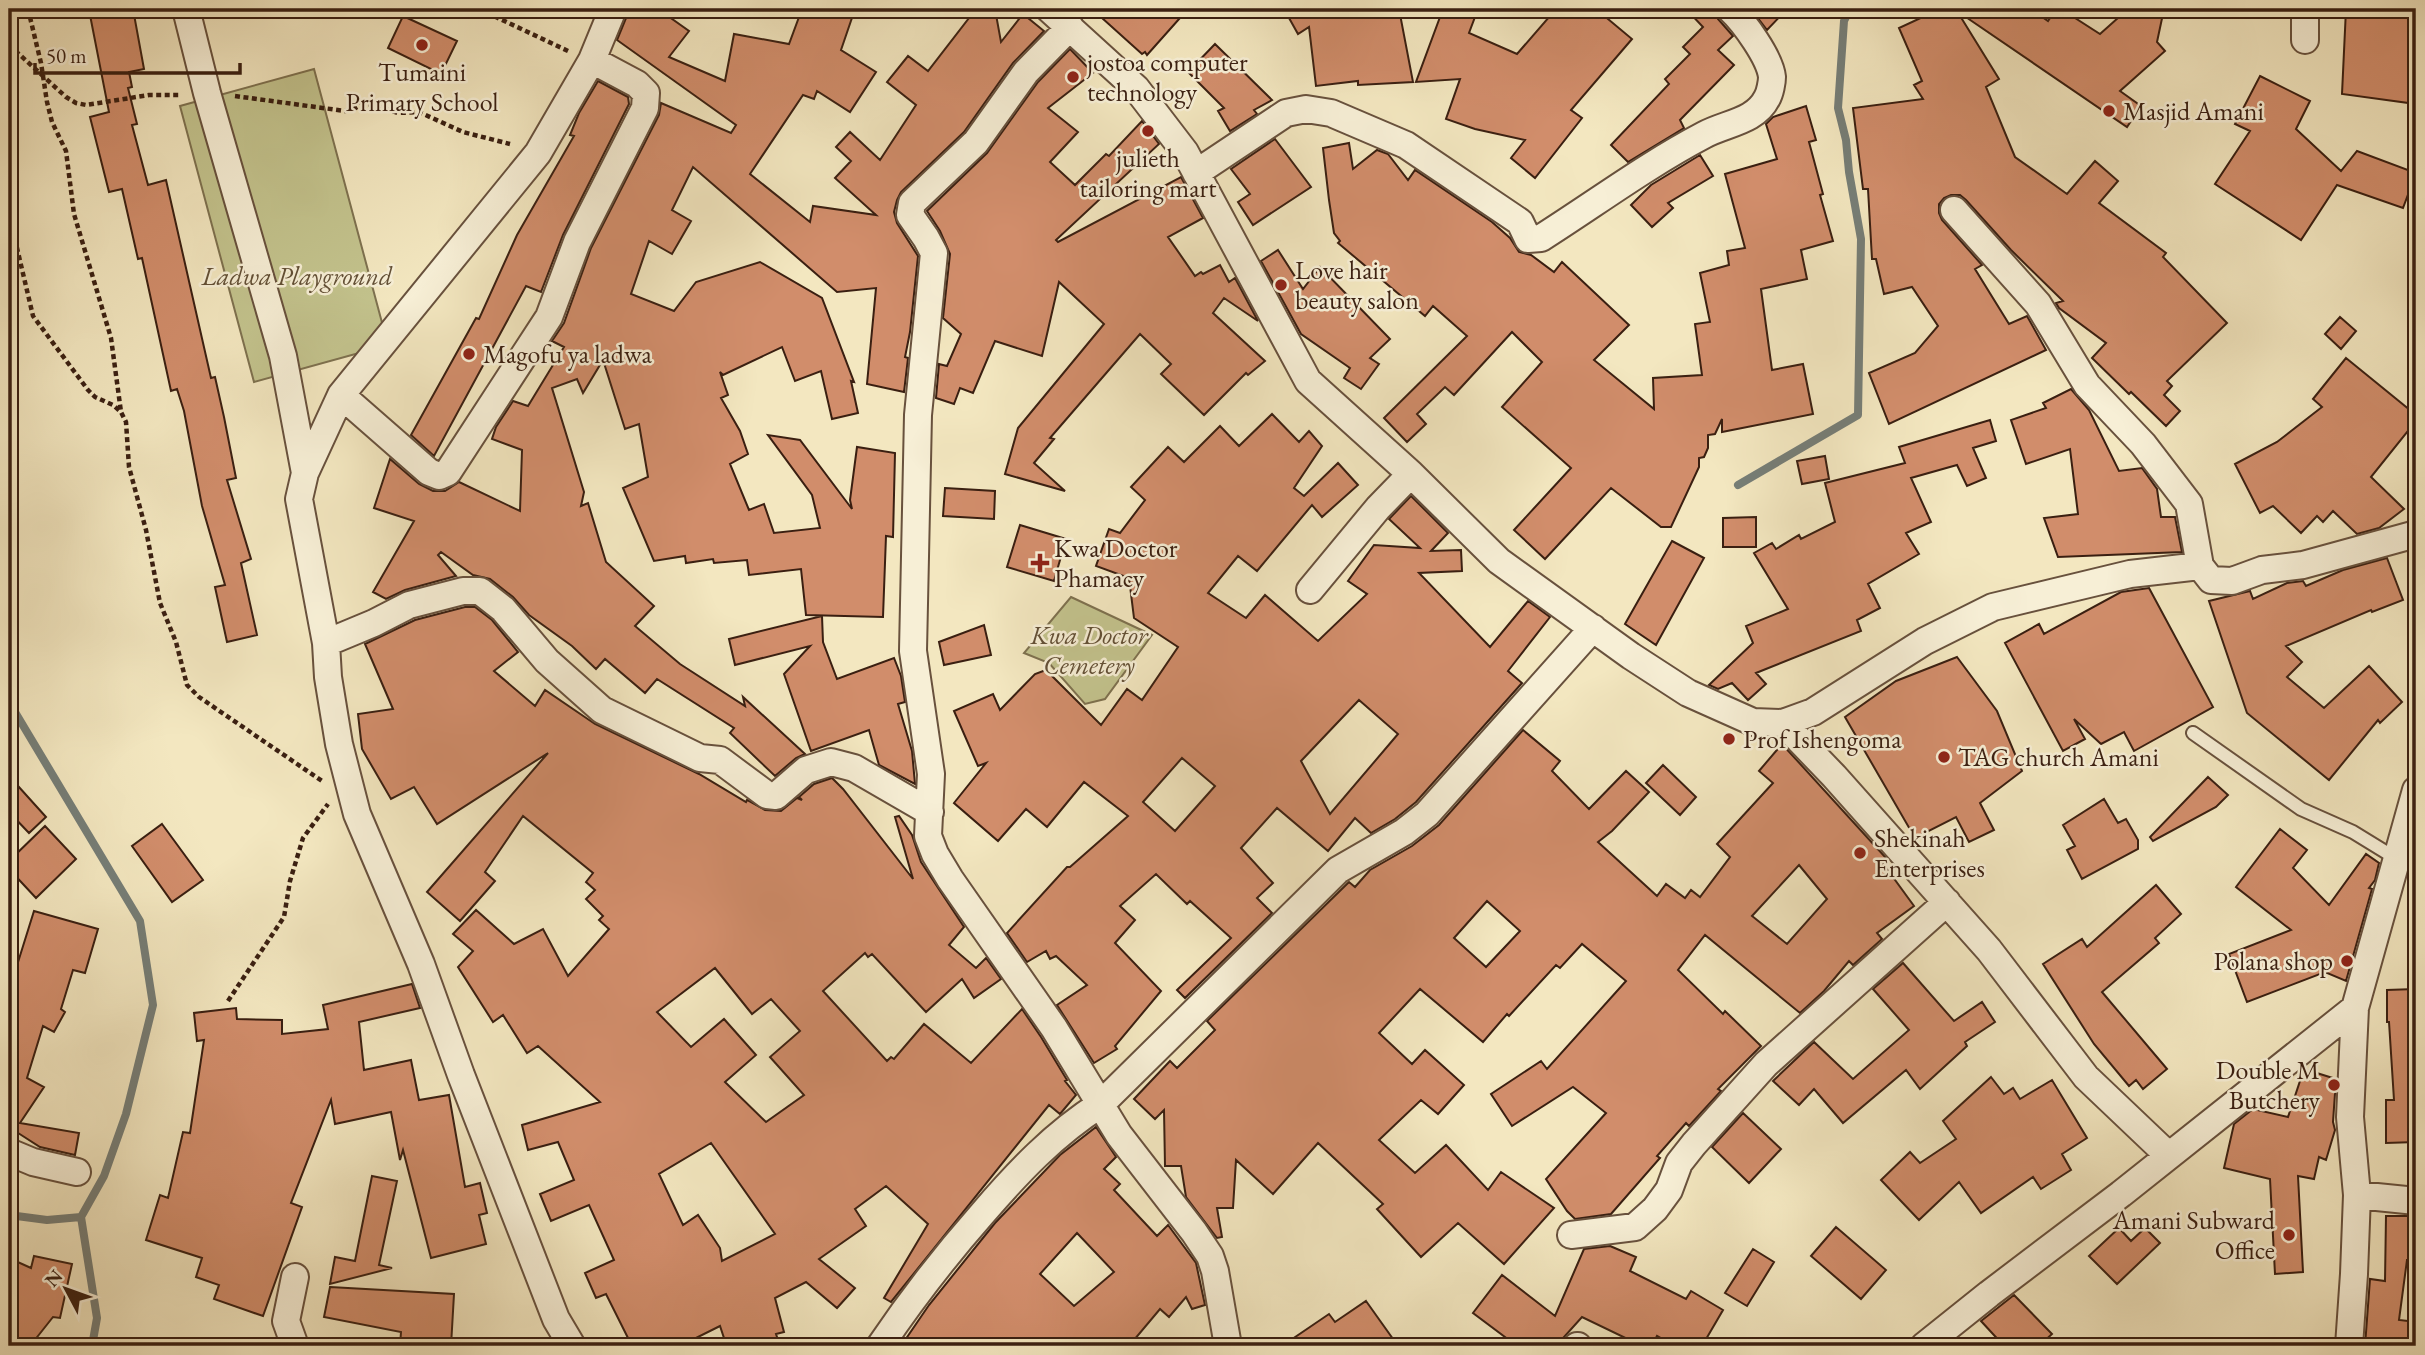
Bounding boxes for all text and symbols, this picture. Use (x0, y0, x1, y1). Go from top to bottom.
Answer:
scale bar (35, 32, 240, 76)
marker: Tumaini Primary School (414, 37, 430, 53)
text: 50 m (46, 42, 87, 69)
place label: jostoa computer technology (1086, 45, 1248, 109)
place label: Tumaini Primary School (346, 55, 498, 119)
marker: jostoa computer technology (1065, 69, 1081, 85)
place label: Masjid Amani (2123, 94, 2264, 128)
marker: Masjid Amani (2101, 103, 2117, 119)
marker: julieth tailoring mart (1140, 123, 1156, 139)
place label: julieth tailoring mart (1080, 141, 1216, 205)
place label: Love hair beauty salon (1295, 253, 1419, 317)
park label: Ladwa Playground (201, 259, 393, 293)
marker: Love hair beauty salon (1273, 277, 1289, 293)
place label: Magofu ya ladwa (483, 337, 652, 371)
marker: Magofu ya ladwa (461, 346, 477, 362)
place label: Kwa Doctor Phamacy (1054, 531, 1178, 595)
marker: Kwa Doctor Phamacy (1032, 555, 1048, 571)
park label: Kwa Doctor Cemetery (1029, 618, 1149, 682)
place label: Prof Ishengoma (1743, 722, 1902, 756)
marker: Prof Ishengoma (1721, 731, 1737, 747)
place label: TAG church Amani (1958, 740, 2159, 774)
marker: TAG church Amani (1936, 749, 1952, 765)
place label: Shekinah Enterprises (1874, 821, 1985, 885)
marker: Shekinah Enterprises (1852, 845, 1868, 861)
place label: Polana shop (2213, 944, 2333, 978)
marker: Polana shop (2339, 953, 2355, 969)
place label: Double M Butchery (2216, 1053, 2321, 1117)
marker: Double M Butchery (2326, 1077, 2342, 1093)
place label: Amani Subward Office (2112, 1203, 2276, 1267)
marker: Amani Subward Office (2281, 1227, 2297, 1243)
north arrow (32, 1254, 102, 1324)
text: N (39, 1264, 68, 1292)

